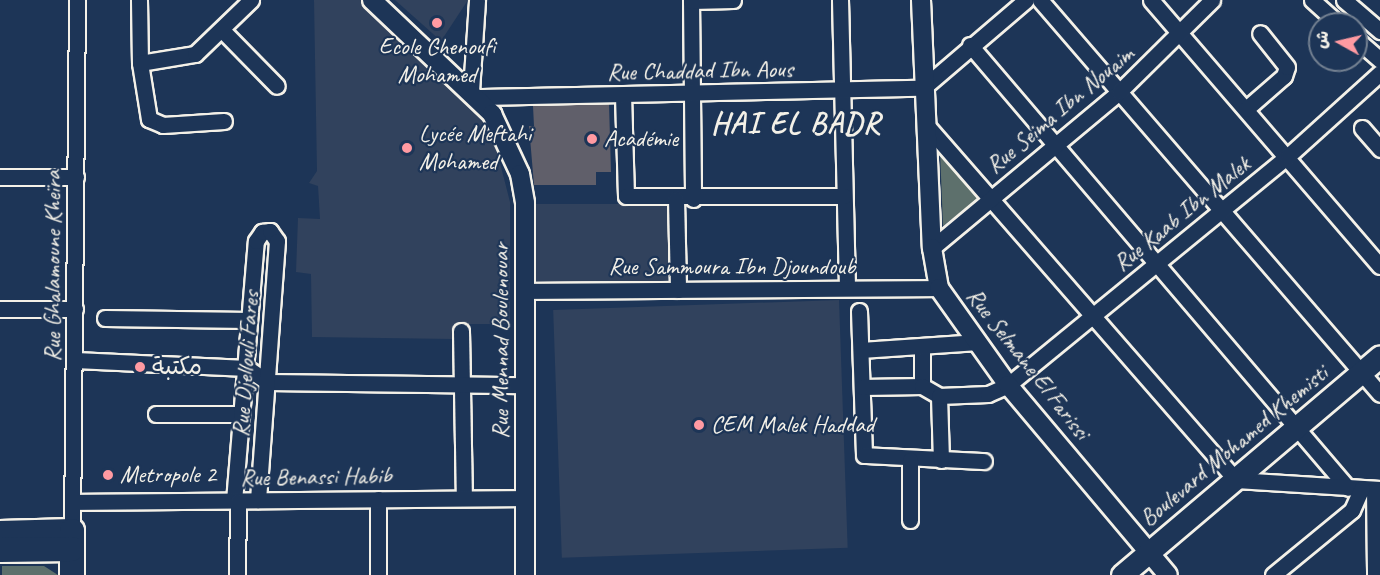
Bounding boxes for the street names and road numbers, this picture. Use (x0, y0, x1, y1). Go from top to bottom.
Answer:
street label: Rue Seima Ibn Nouaim (980, 40, 1140, 180)
street label: Rue Chaddad Ibn Aous (607, 55, 793, 87)
street label: Rue Kaab Ibn Malek (1108, 150, 1256, 278)
street label: Rue Ghalamoune Kheïra (39, 170, 67, 362)
street label: Rue Mennad Boulenouar (487, 244, 515, 438)
street label: Rue Sammoura Ibn Djoundoub (608, 253, 856, 281)
street label: Rue Selmane El Farissi (960, 283, 1096, 445)
street label: Rue Djellouli Fares (227, 290, 265, 438)
street label: Boulevard Mohamed Khemisti (1133, 358, 1335, 534)
street label: Rue Benassi Habib (240, 461, 392, 493)

